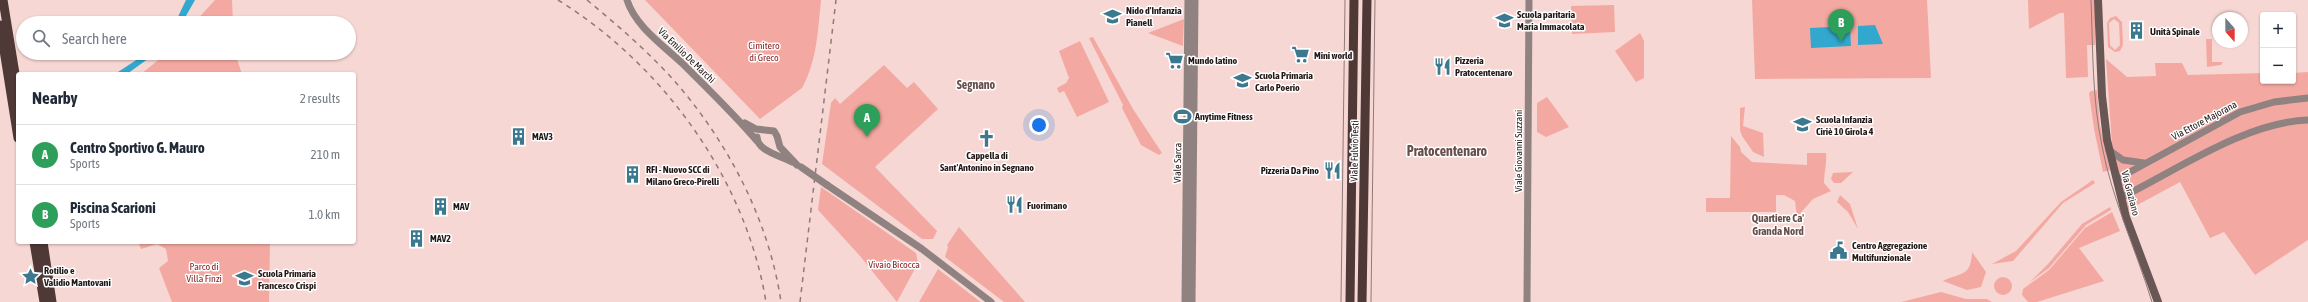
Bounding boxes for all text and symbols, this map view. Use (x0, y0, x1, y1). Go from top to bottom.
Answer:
place label: Nido d'Infanzia Pianell (1126, 5, 1182, 28)
school or university icon: Nido d'Infanzia Pianell (1103, 6, 1123, 26)
place label: Scuola paritaria Maria Immacolata (1517, 9, 1585, 32)
pin: B (1828, 9, 1854, 42)
school or university icon: Scuola paritaria Maria Immacolata (1494, 10, 1514, 30)
north arrow (2212, 12, 2248, 48)
map controls (2260, 12, 2296, 84)
button: + (2260, 12, 2296, 48)
search box (16, 16, 356, 60)
building icon: Unità Spinale (2127, 21, 2147, 41)
street label: Via Emilio De Marchi (656, 25, 717, 85)
place label: Unità Spinale (2150, 26, 2200, 37)
icon: search (30, 27, 52, 49)
text: Search here (62, 30, 127, 47)
park label: Cimitero di Greco (748, 40, 780, 63)
supermarket icon: Mini world (1291, 45, 1311, 65)
button: − (2260, 48, 2296, 84)
supermarket icon: Mundo latino (1165, 50, 1185, 70)
place label: Mini world (1314, 50, 1353, 61)
place label: Mundo latino (1188, 55, 1238, 66)
place label: Pizzeria Pratocentenaro (1455, 55, 1513, 78)
restaurant icon: Pizzeria Pratocentenaro (1432, 56, 1452, 76)
place label: Scuola Primaria Carlo Poerio (1255, 70, 1313, 93)
school or university icon: Scuola Primaria Carlo Poerio (1232, 71, 1252, 91)
district label: Segnano (957, 78, 996, 92)
text: Nearby (32, 88, 78, 108)
text: 2 results (300, 91, 340, 106)
street label: Via Ettore Majorana (2170, 99, 2239, 142)
pin: A (854, 104, 880, 137)
sports icon: Anytime Fitness (1172, 106, 1192, 126)
street label: Viale Giovanni Suzzani (1513, 110, 1524, 192)
place label: Anytime Fitness (1194, 111, 1253, 122)
place label: Scuola Infanzia Ciriè 10 Girola 4 (1816, 114, 1874, 137)
your location (1029, 115, 1049, 135)
school or university icon: Scuola Infanzia Ciriè 10 Girola 4 (1793, 115, 1813, 135)
street label: Viale Fulvio Testi (1348, 120, 1361, 182)
building icon: MAV3 (509, 126, 529, 146)
church icon: Cappella di Sant'Antonino in Segnano (977, 128, 997, 148)
place label: MAV3 (532, 131, 553, 142)
text: Centro Sportivo G. Mauro (70, 139, 205, 156)
street label: Viale Sarca (1172, 142, 1183, 183)
district label: Pratocentenaro (1407, 143, 1488, 159)
text: A (42, 147, 48, 162)
text: 210 m (311, 147, 340, 162)
place label: Cappella di Sant'Antonino in Segnano (940, 150, 1034, 173)
text: Sports (70, 156, 100, 171)
restaurant icon: Pizzeria Da Pino (1322, 160, 1342, 180)
place label: RFI - Nuovo SCC di Milano Greco-Pirelli (646, 164, 719, 187)
building icon: RFI - Nuovo SCC di Milano Greco-Pirelli (623, 165, 643, 185)
place label: Pizzeria Da Pino (1261, 165, 1319, 176)
street label: Via Graziano (2119, 169, 2142, 217)
restaurant icon: Fuorimano (1004, 195, 1024, 215)
building icon: MAV (430, 196, 450, 216)
text: Piscina Scarioni (70, 199, 156, 216)
place label: Fuorimano (1027, 200, 1067, 211)
place label: MAV (453, 201, 469, 212)
text: B (42, 207, 48, 222)
text: 1.0 km (309, 207, 340, 222)
district label: Quartiere Ca' Granda Nord (1752, 212, 1804, 237)
text: Sports (70, 216, 100, 231)
building icon: MAV2 (407, 228, 427, 248)
place label: MAV2 (430, 233, 451, 244)
place label: Centro Aggregazione Multifunzionale (1852, 240, 1928, 263)
public building icon: Centro Aggregazione Multifunzionale (1829, 241, 1849, 261)
park label: Vivaio Bicocca (868, 259, 920, 270)
park label: Parco di Villa Finzi (186, 261, 222, 284)
place label: Rotilio e Validio Mantovani (43, 265, 111, 288)
place icon: Rotilio e Validio Mantovani (21, 266, 41, 286)
place label: Scuola Primaria Francesco Crispi (258, 268, 316, 291)
school or university icon: Scuola Primaria Francesco Crispi (235, 269, 255, 289)

